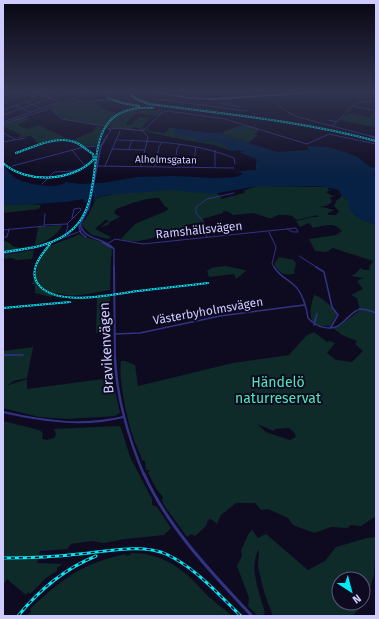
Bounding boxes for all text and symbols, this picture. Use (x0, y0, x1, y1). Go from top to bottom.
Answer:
street label: Alholmsgatan (135, 153, 197, 167)
street label: Ramshällsvägen (155, 218, 243, 242)
street label: Västerbyholmsvägen (152, 294, 264, 328)
street label: Bravikenvägen (96, 302, 117, 394)
park label: Händelö naturreservat (235, 374, 322, 407)
north arrow (331, 571, 371, 611)
text: N (350, 591, 363, 606)

